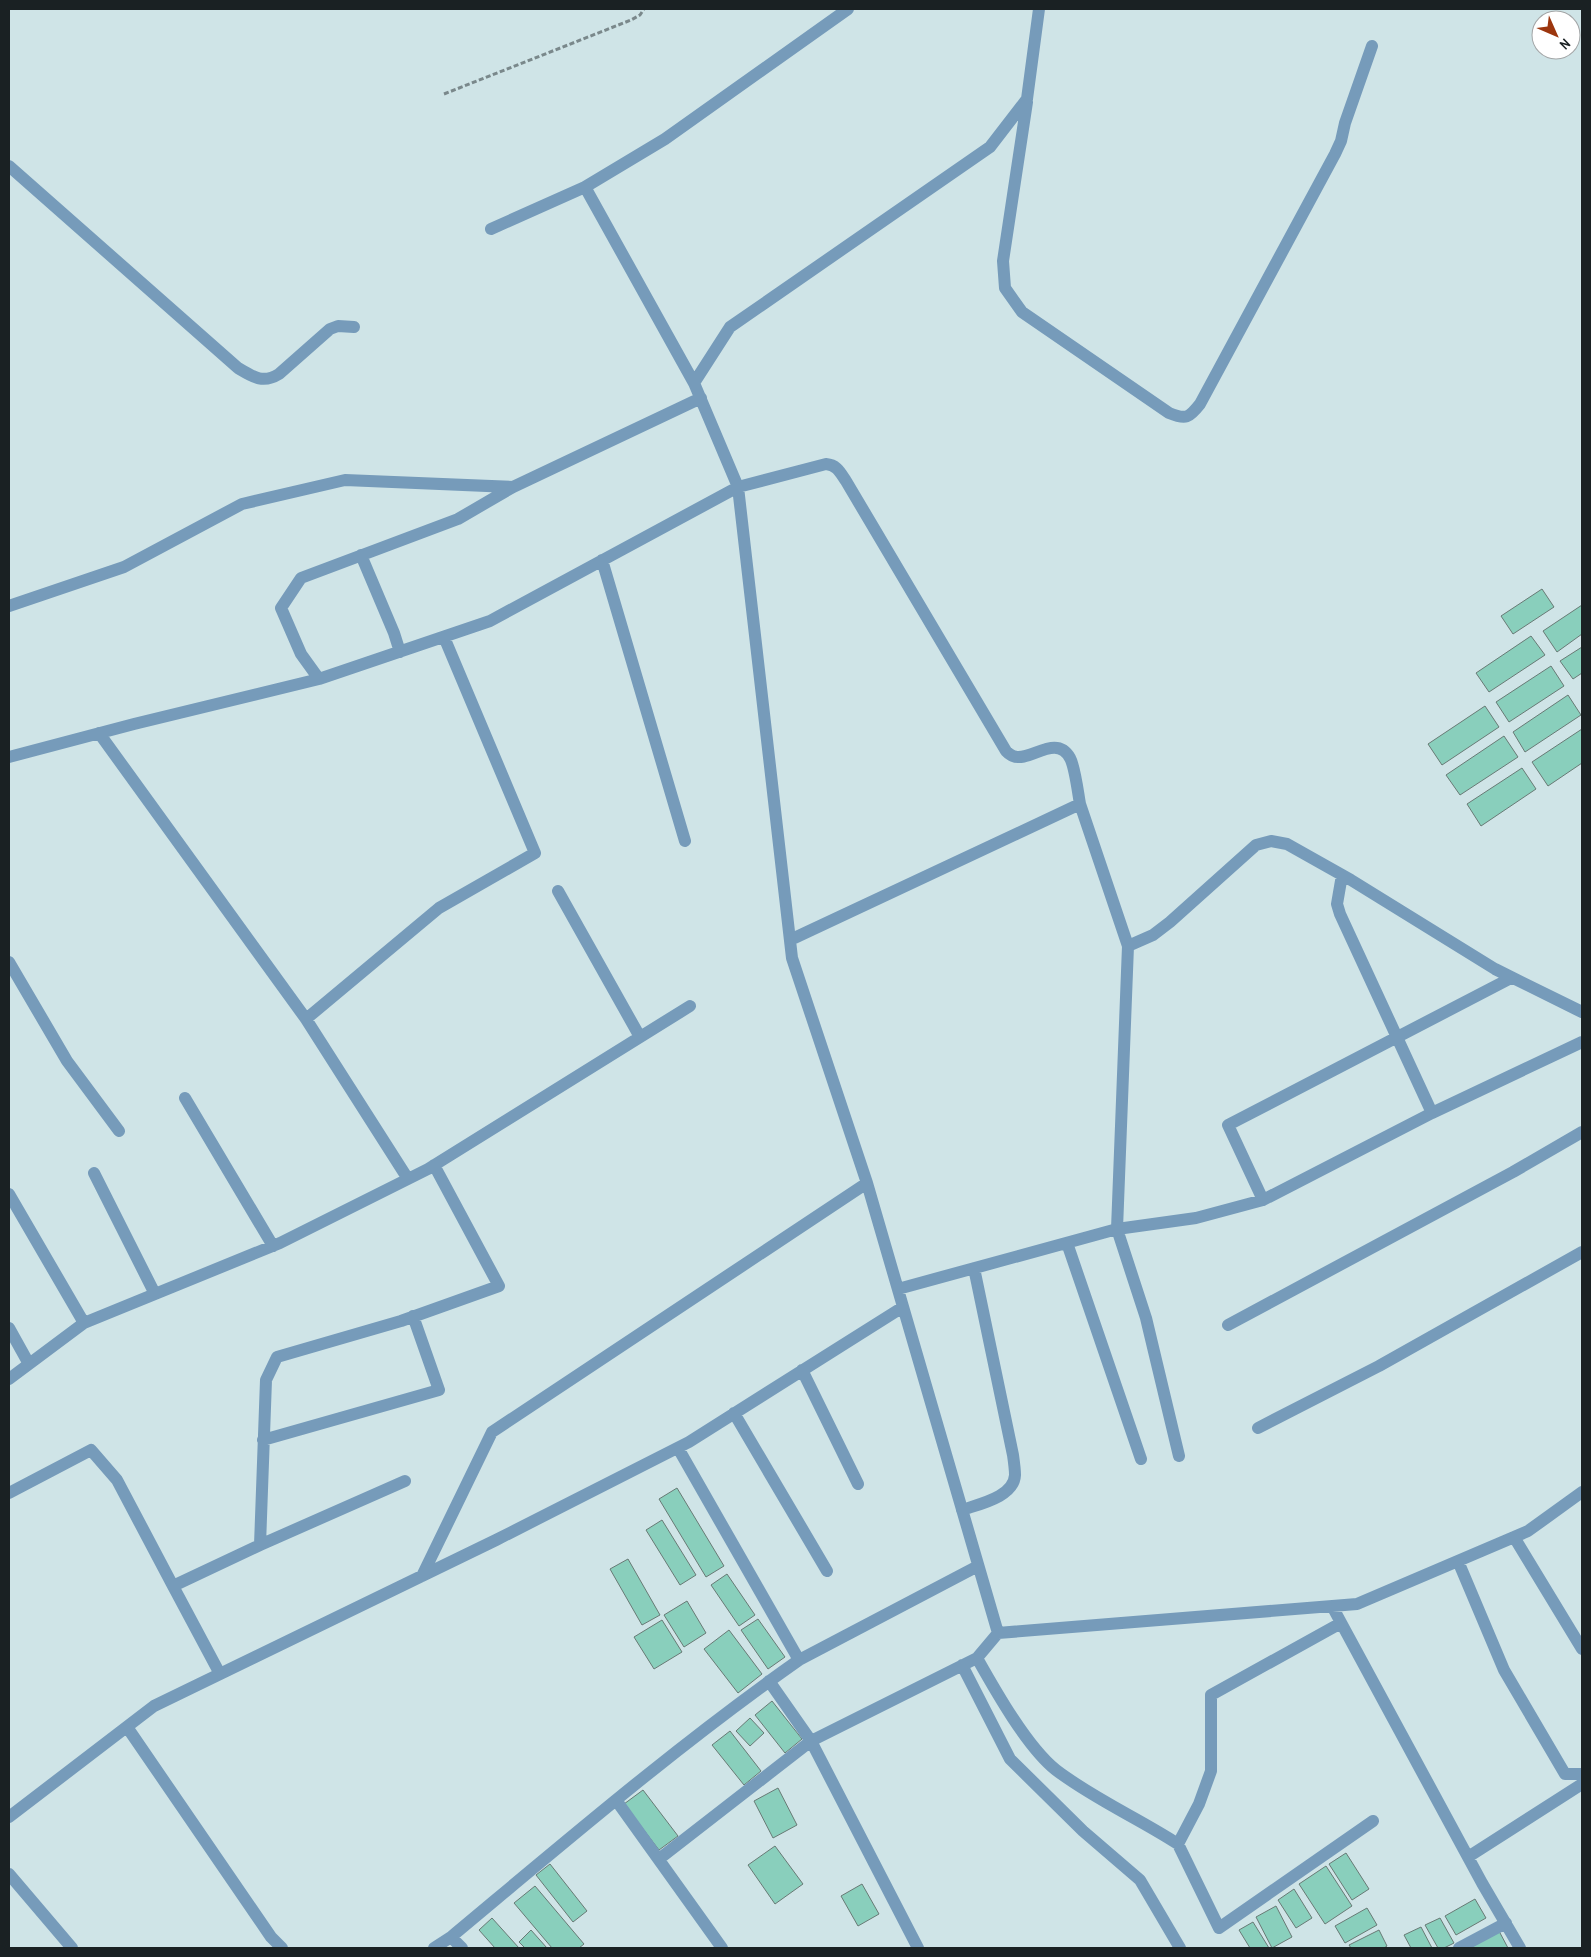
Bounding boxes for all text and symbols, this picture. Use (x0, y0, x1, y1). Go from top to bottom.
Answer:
north arrow (1531, 10, 1581, 60)
text: N (1556, 35, 1574, 53)

